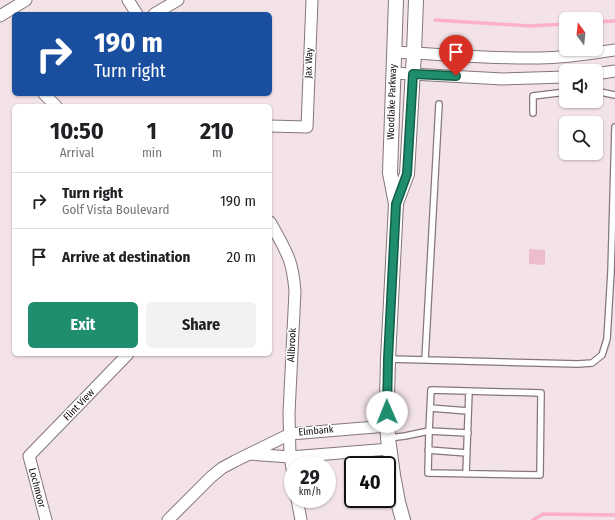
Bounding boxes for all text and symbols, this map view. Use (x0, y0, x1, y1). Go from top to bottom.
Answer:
north arrow (559, 12, 603, 56)
map controls (559, 12, 603, 160)
text: 190 m (94, 26, 163, 59)
icon: right (28, 28, 80, 80)
pin (439, 35, 473, 76)
icon: arrive (445, 41, 467, 63)
street label: Jax Way (302, 47, 316, 79)
text: Turn right (94, 60, 166, 82)
street label: Woodlake Parkway (385, 63, 399, 140)
button: sound (559, 64, 603, 108)
button: search (559, 116, 603, 160)
text: 10:50 (50, 117, 104, 145)
text: 1 (147, 117, 157, 145)
text: 210 (200, 117, 234, 145)
text: Arrival (60, 145, 94, 160)
text: min (142, 145, 162, 160)
text: m (212, 145, 222, 160)
text: Turn right (62, 184, 123, 202)
icon: right (28, 190, 50, 212)
text: 190 m (220, 192, 256, 210)
text: Golf Vista Boulevard (62, 202, 169, 217)
icon: arrive (28, 246, 50, 268)
text: Arrive at destination (62, 248, 190, 266)
text: 20 m (227, 248, 256, 266)
button: Exit (28, 302, 138, 348)
button: Share (146, 302, 256, 348)
street label: Allbrook (285, 327, 299, 362)
street label: Flint View (61, 386, 97, 423)
position arrow (366, 391, 408, 433)
street label: Elmbank (298, 423, 334, 439)
speed limit sign: 40 (344, 456, 396, 508)
text: 29 (300, 465, 320, 489)
street label: Lochmoor (26, 467, 48, 510)
text: km/h (299, 486, 321, 498)

